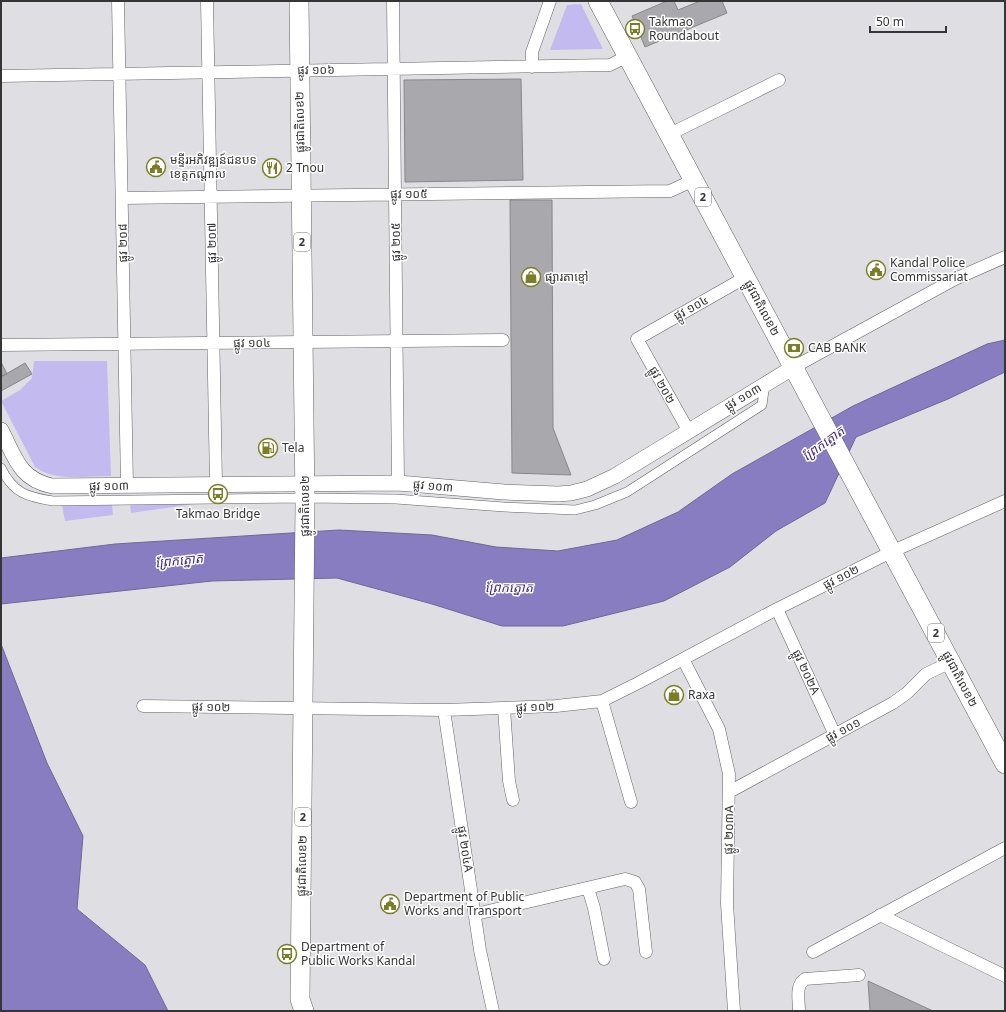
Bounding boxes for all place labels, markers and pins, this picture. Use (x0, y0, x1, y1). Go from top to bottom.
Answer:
place label: Takmao Roundabout (649, 13, 720, 44)
bus stop icon: Takmao Roundabout (624, 18, 646, 40)
place label: មន្ទីរអភិវឌ្ឍន៍ជនបទ ខេត្តកណ្តាល (170, 151, 257, 182)
public building icon: មន្ទីរអភិវឌ្ឍន៍ជនបទ ខេត្តកណ្តាល (145, 156, 167, 178)
restaurant icon: 2 Tnou (261, 157, 283, 179)
place label: 2 Tnou (286, 159, 324, 176)
place label: Kandal Police Commissariat (890, 254, 968, 285)
public building icon: Kandal Police Commissariat (865, 259, 887, 281)
shop icon: ផ្សារតាខ្មៅ (520, 266, 542, 288)
place label: ផ្សារតាខ្មៅ (545, 268, 589, 285)
bank icon: CAB BANK (783, 337, 805, 359)
place label: CAB BANK (808, 339, 867, 356)
fuel station icon: Tela (257, 437, 279, 459)
place label: Tela (282, 439, 304, 456)
bus stop icon: Takmao Bridge (207, 483, 229, 505)
place label: Takmao Bridge (176, 505, 261, 522)
shop icon: Raxa (663, 684, 685, 706)
place label: Raxa (688, 686, 715, 703)
place label: Department of Public Works and Transport (404, 888, 525, 919)
public building icon: Department of Public Works and Transport (379, 893, 401, 915)
place label: Department of Public Works Kandal (301, 938, 415, 969)
bus stop icon: Department of Public Works Kandal (276, 943, 298, 965)

